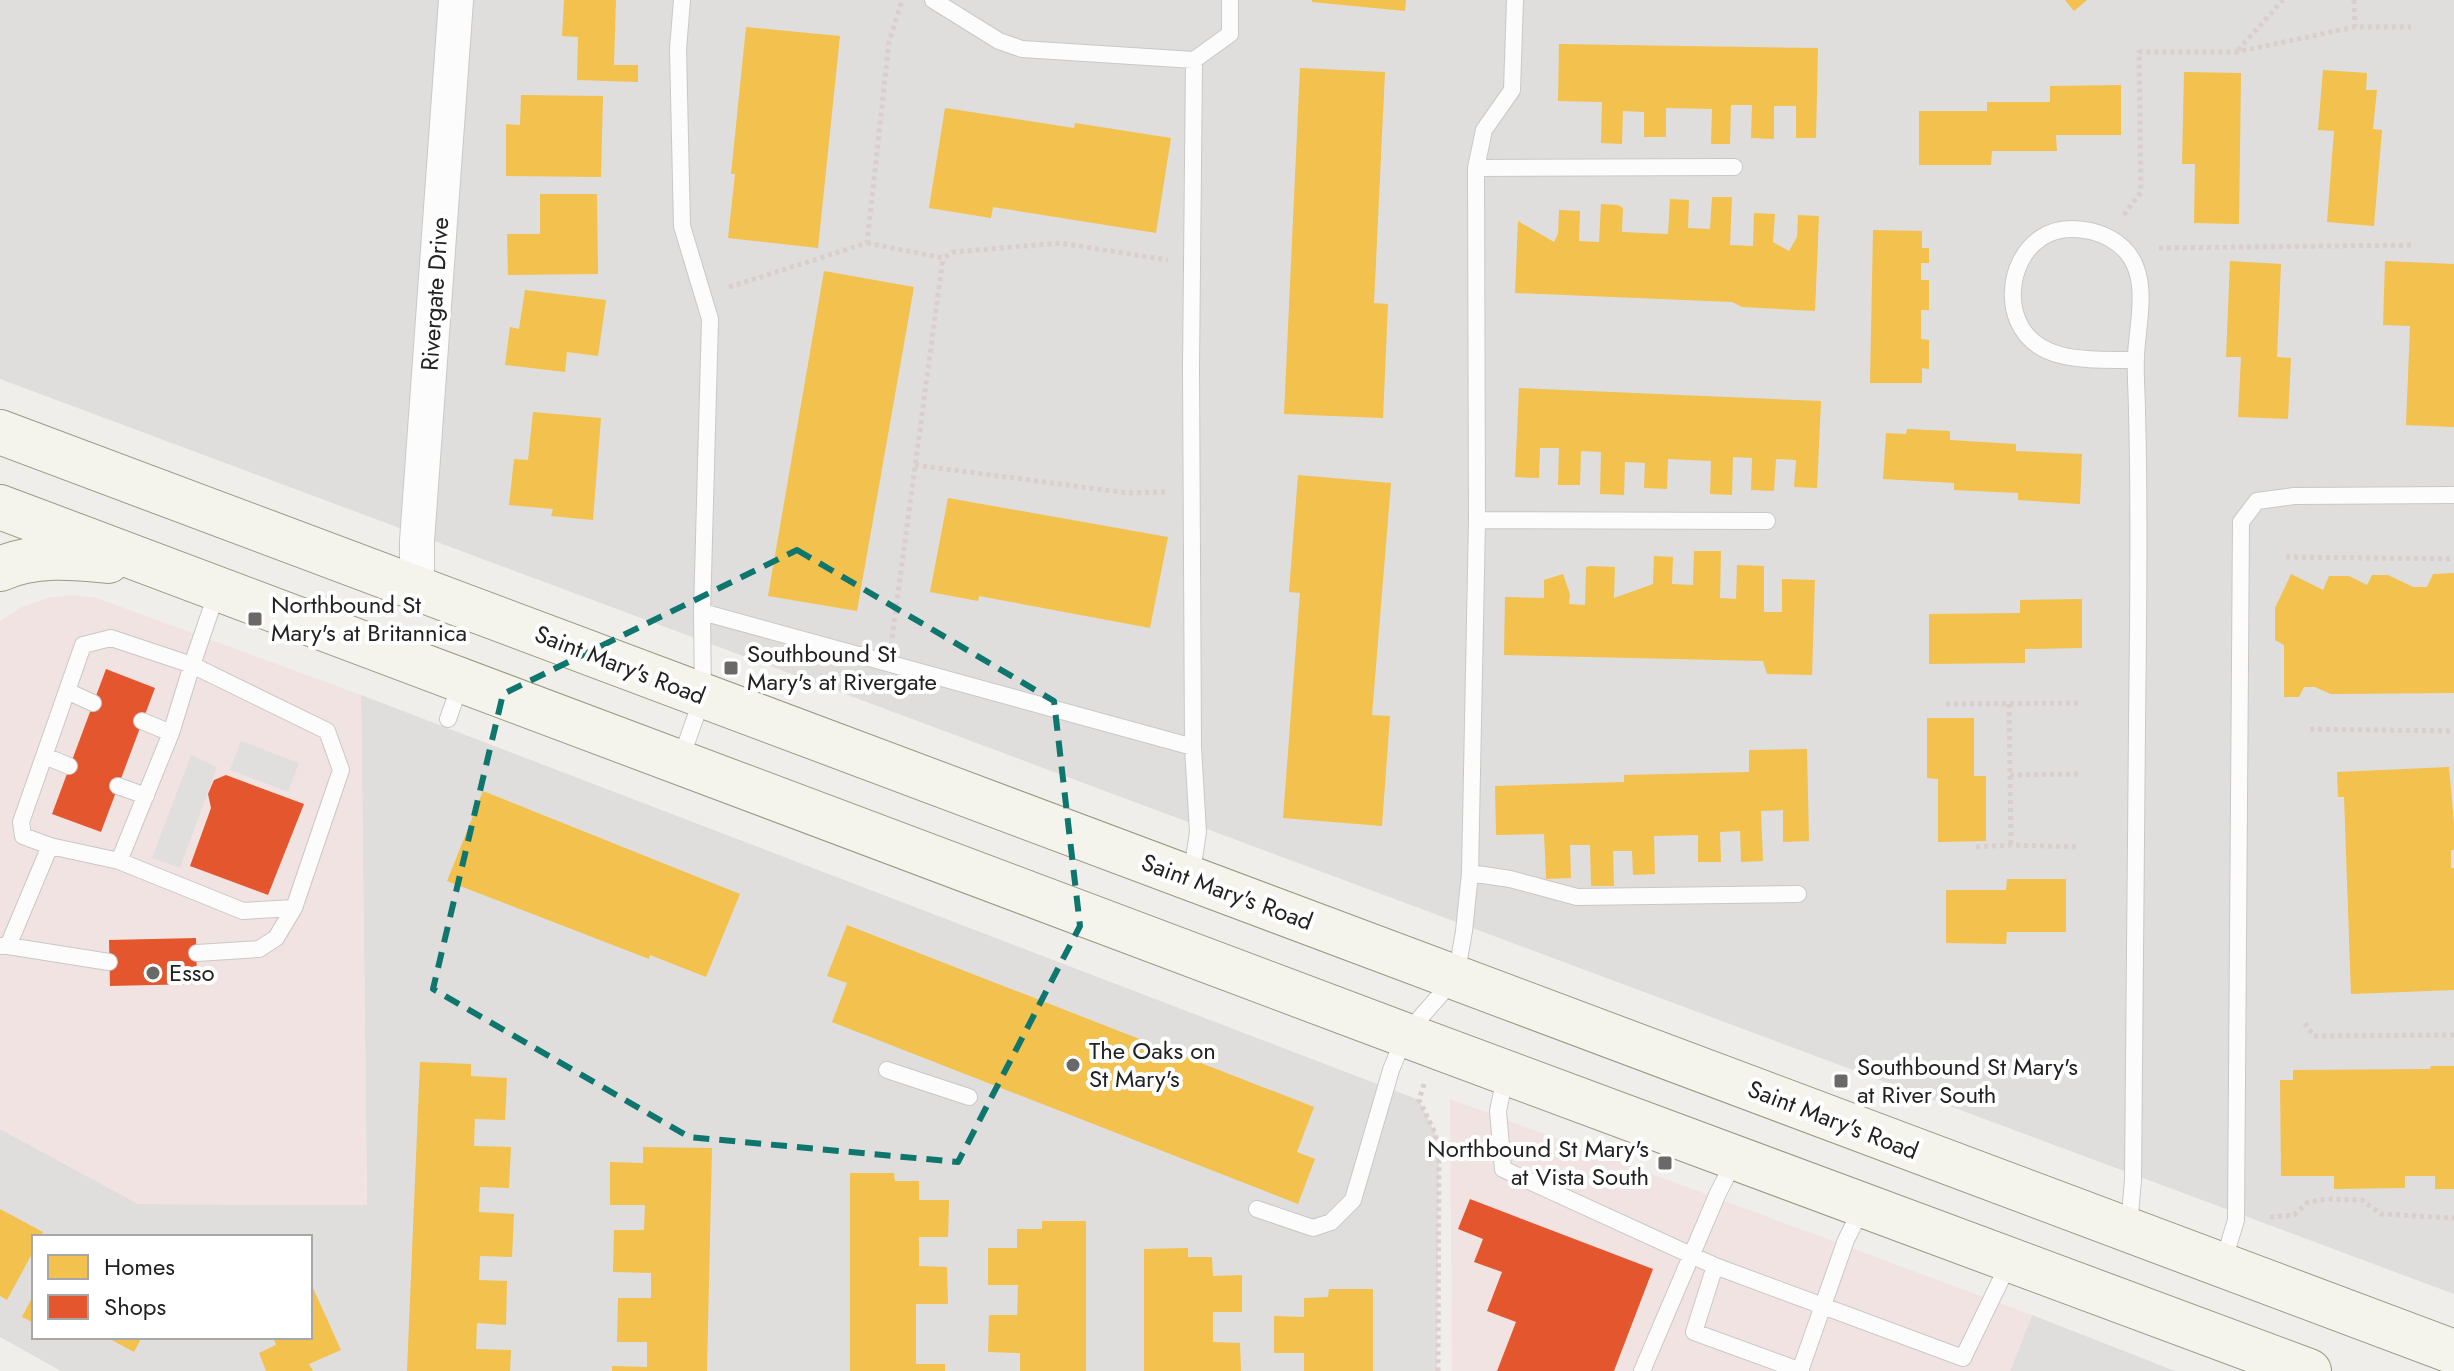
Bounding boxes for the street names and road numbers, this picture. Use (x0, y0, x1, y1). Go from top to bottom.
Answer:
street label: Rivergate Drive (412, 216, 457, 372)
street label: Saint Mary's Road (530, 616, 711, 713)
street label: Saint Mary's Road (1137, 844, 1318, 939)
street label: Saint Mary's Road (1743, 1071, 1924, 1168)

